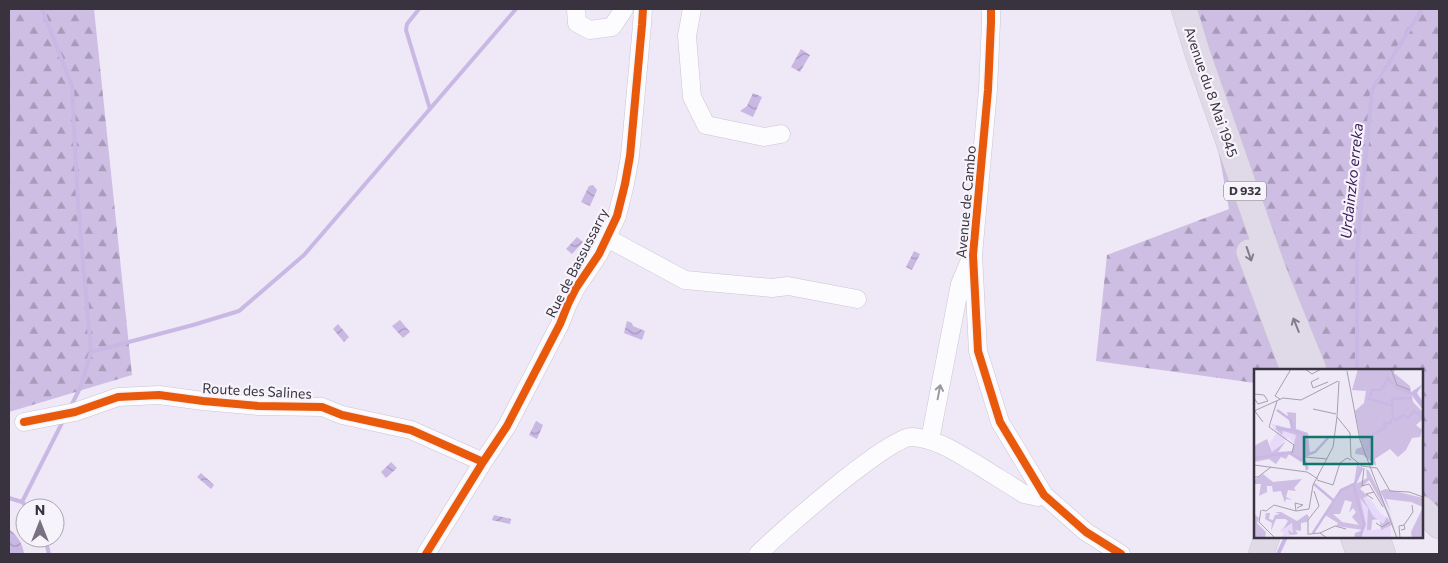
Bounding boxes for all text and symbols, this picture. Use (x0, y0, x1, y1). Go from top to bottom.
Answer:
street label: Avenue du 8 Mai 1945 (1181, 24, 1242, 159)
water label: Urdainzko erreka (1336, 122, 1366, 240)
street label: Avenue de Cambo (952, 145, 979, 259)
road number: D 932 (1224, 182, 1266, 200)
street label: Rue de Bassussarry (542, 205, 612, 320)
one-way arrow (1245, 245, 1254, 261)
one-way arrow (1290, 318, 1300, 333)
inset map (1254, 369, 1423, 538)
street label: Route des Salines (202, 379, 312, 402)
one-way arrow (935, 385, 945, 401)
north arrow (15, 498, 65, 548)
text: N (35, 501, 45, 518)

